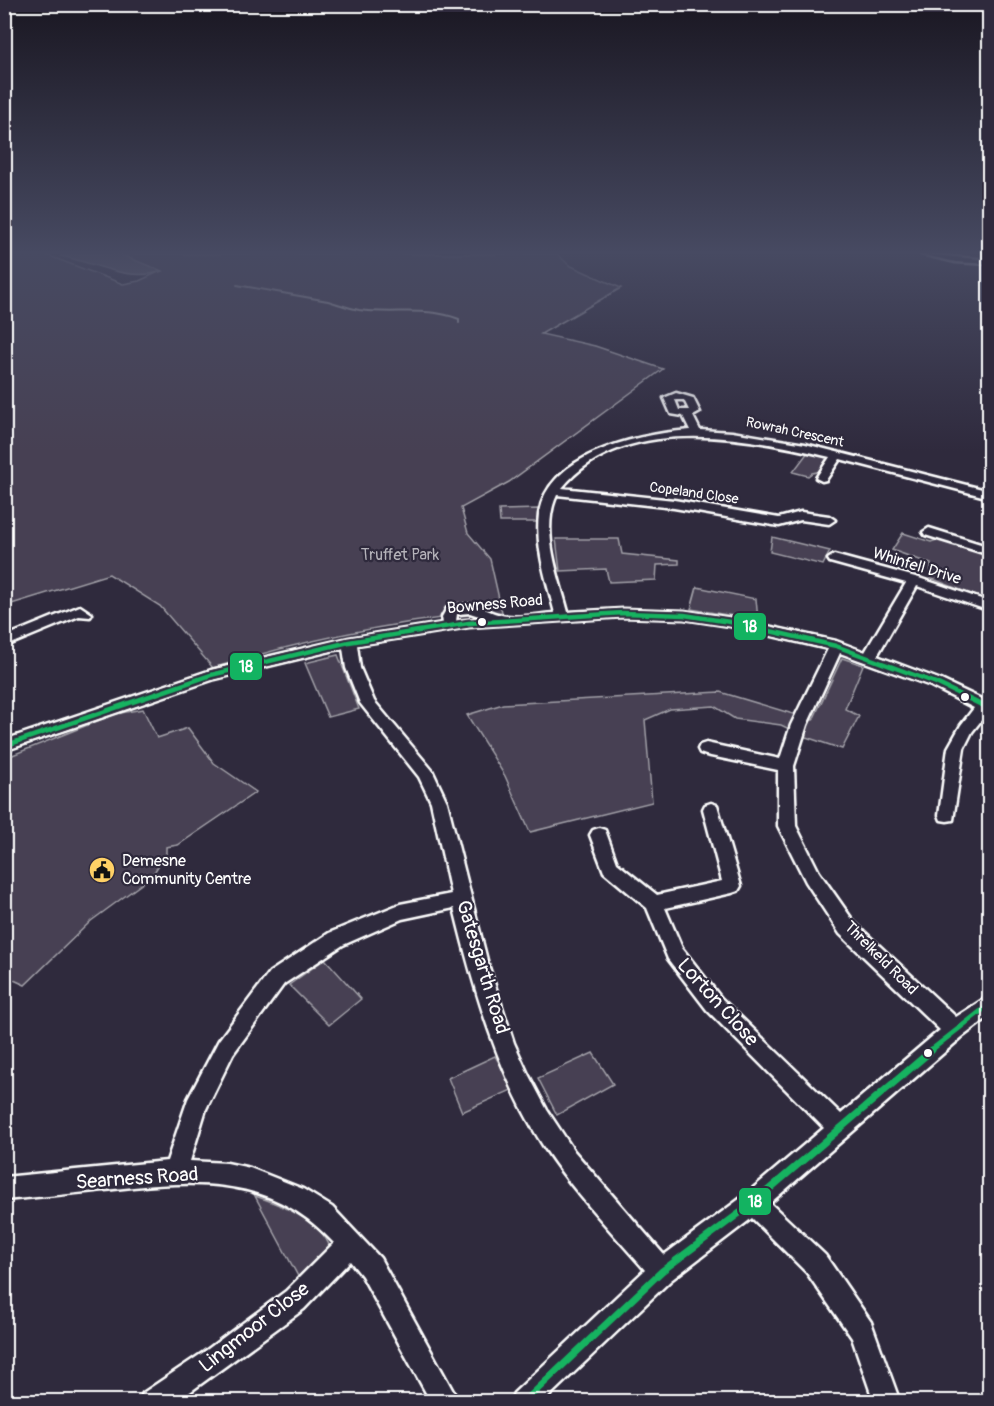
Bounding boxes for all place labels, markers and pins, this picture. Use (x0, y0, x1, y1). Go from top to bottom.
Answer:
unlabelled marker (476, 616, 488, 628)
unlabelled marker (959, 691, 971, 703)
place label: Demesne Community Centre (122, 851, 251, 889)
public building icon: Demesne Community Centre (87, 855, 117, 885)
unlabelled marker (922, 1047, 934, 1059)

